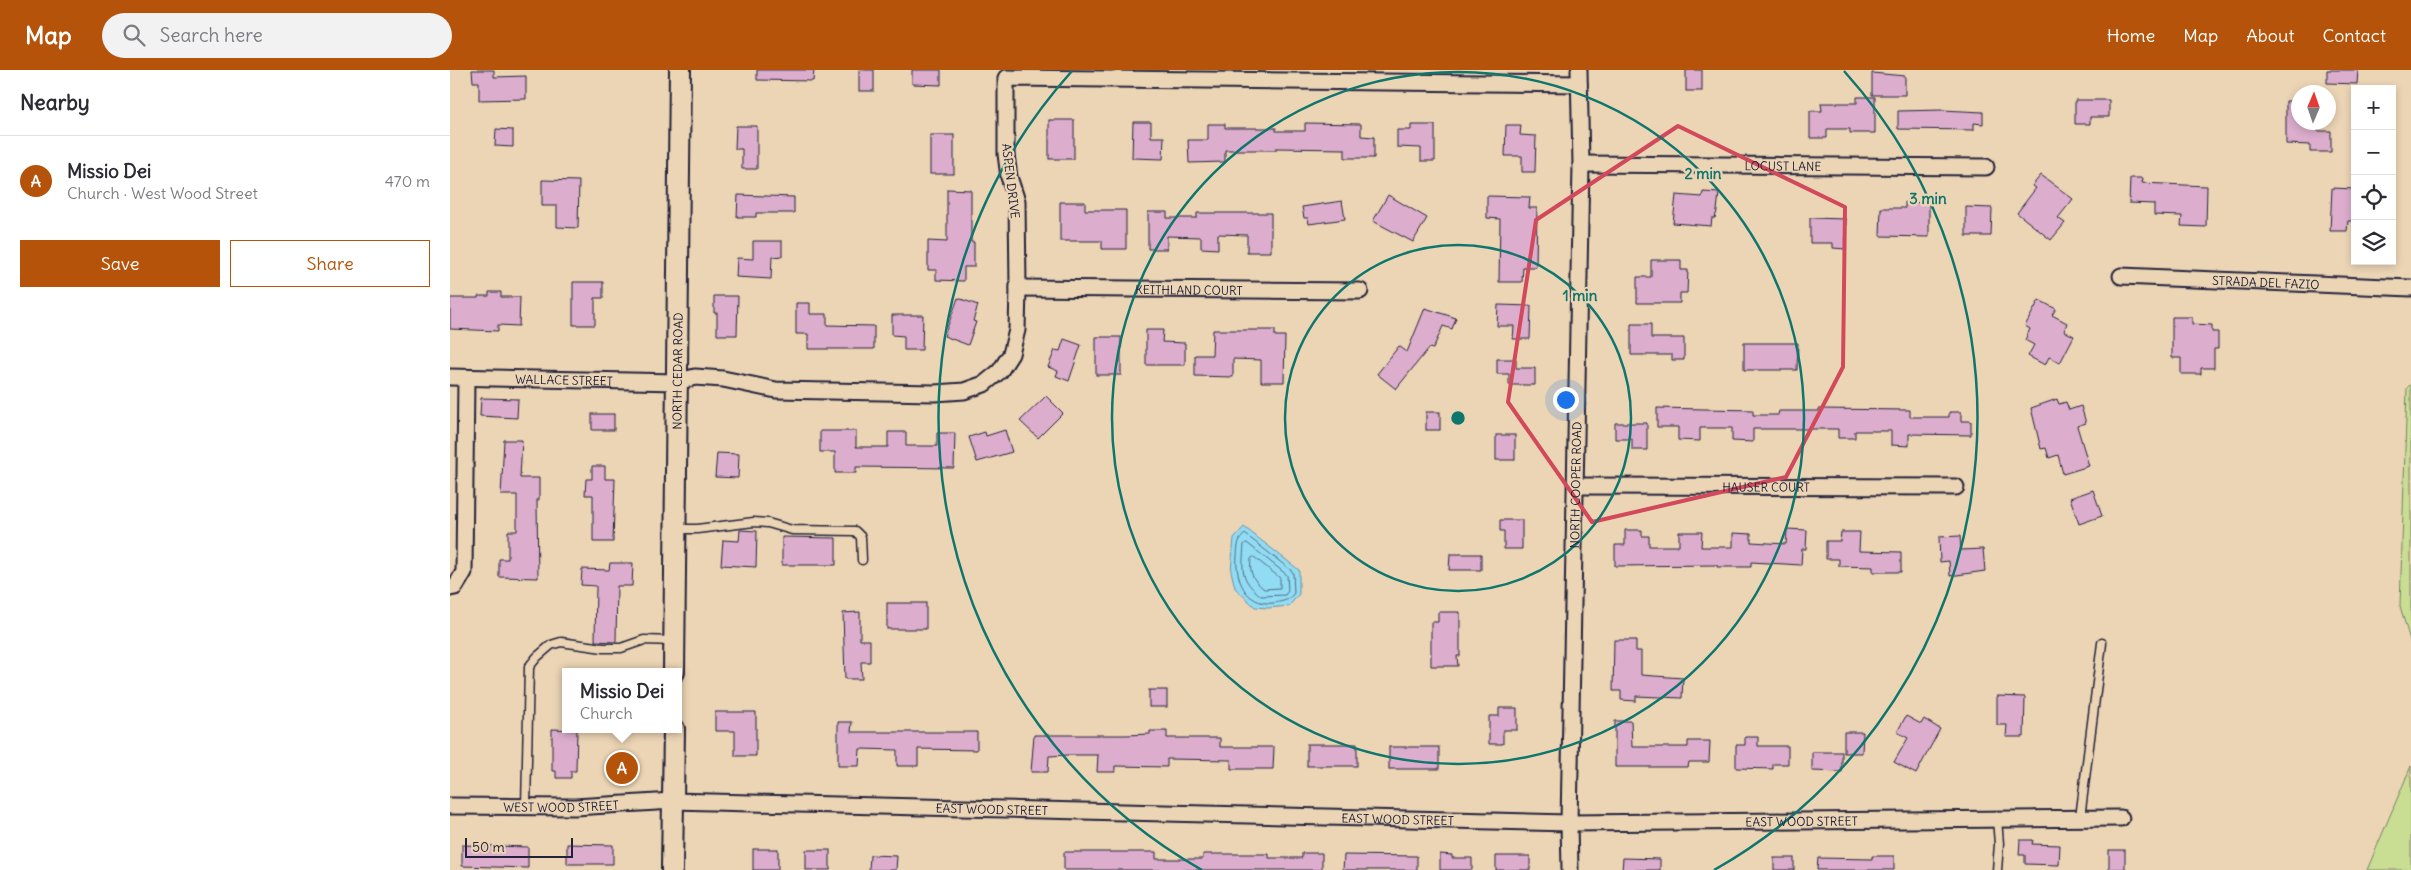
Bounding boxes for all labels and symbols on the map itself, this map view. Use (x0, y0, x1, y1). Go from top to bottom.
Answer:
north arrow (2291, 85, 2336, 130)
street label: ASPEN DRIVE (999, 143, 1023, 219)
street label: LOCUST LANE (1744, 158, 1822, 173)
text: 2 min (1685, 164, 1722, 183)
text: 3 min (1909, 189, 1947, 208)
street label: STRADA DEL FAZIO (2212, 272, 2320, 292)
street label: KEITHLAND COURT (1135, 282, 1243, 297)
text: 1 min (1563, 286, 1598, 305)
street label: NORTH CEDAR ROAD (669, 312, 685, 430)
street label: WALLACE STREET (515, 371, 613, 388)
your location (1553, 387, 1579, 413)
centre of rings (1449, 409, 1467, 427)
street label: NORTH COOPER ROAD (1566, 421, 1584, 549)
street label: HAUSER COURT (1722, 479, 1810, 494)
pin: A (606, 749, 638, 787)
street label: WEST WOOD STREET (503, 797, 619, 814)
street label: EAST WOOD STREET (935, 800, 1048, 818)
street label: EAST WOOD STREET (1341, 810, 1454, 828)
street label: EAST WOOD STREET (1745, 813, 1858, 829)
scale bar (465, 835, 572, 858)

